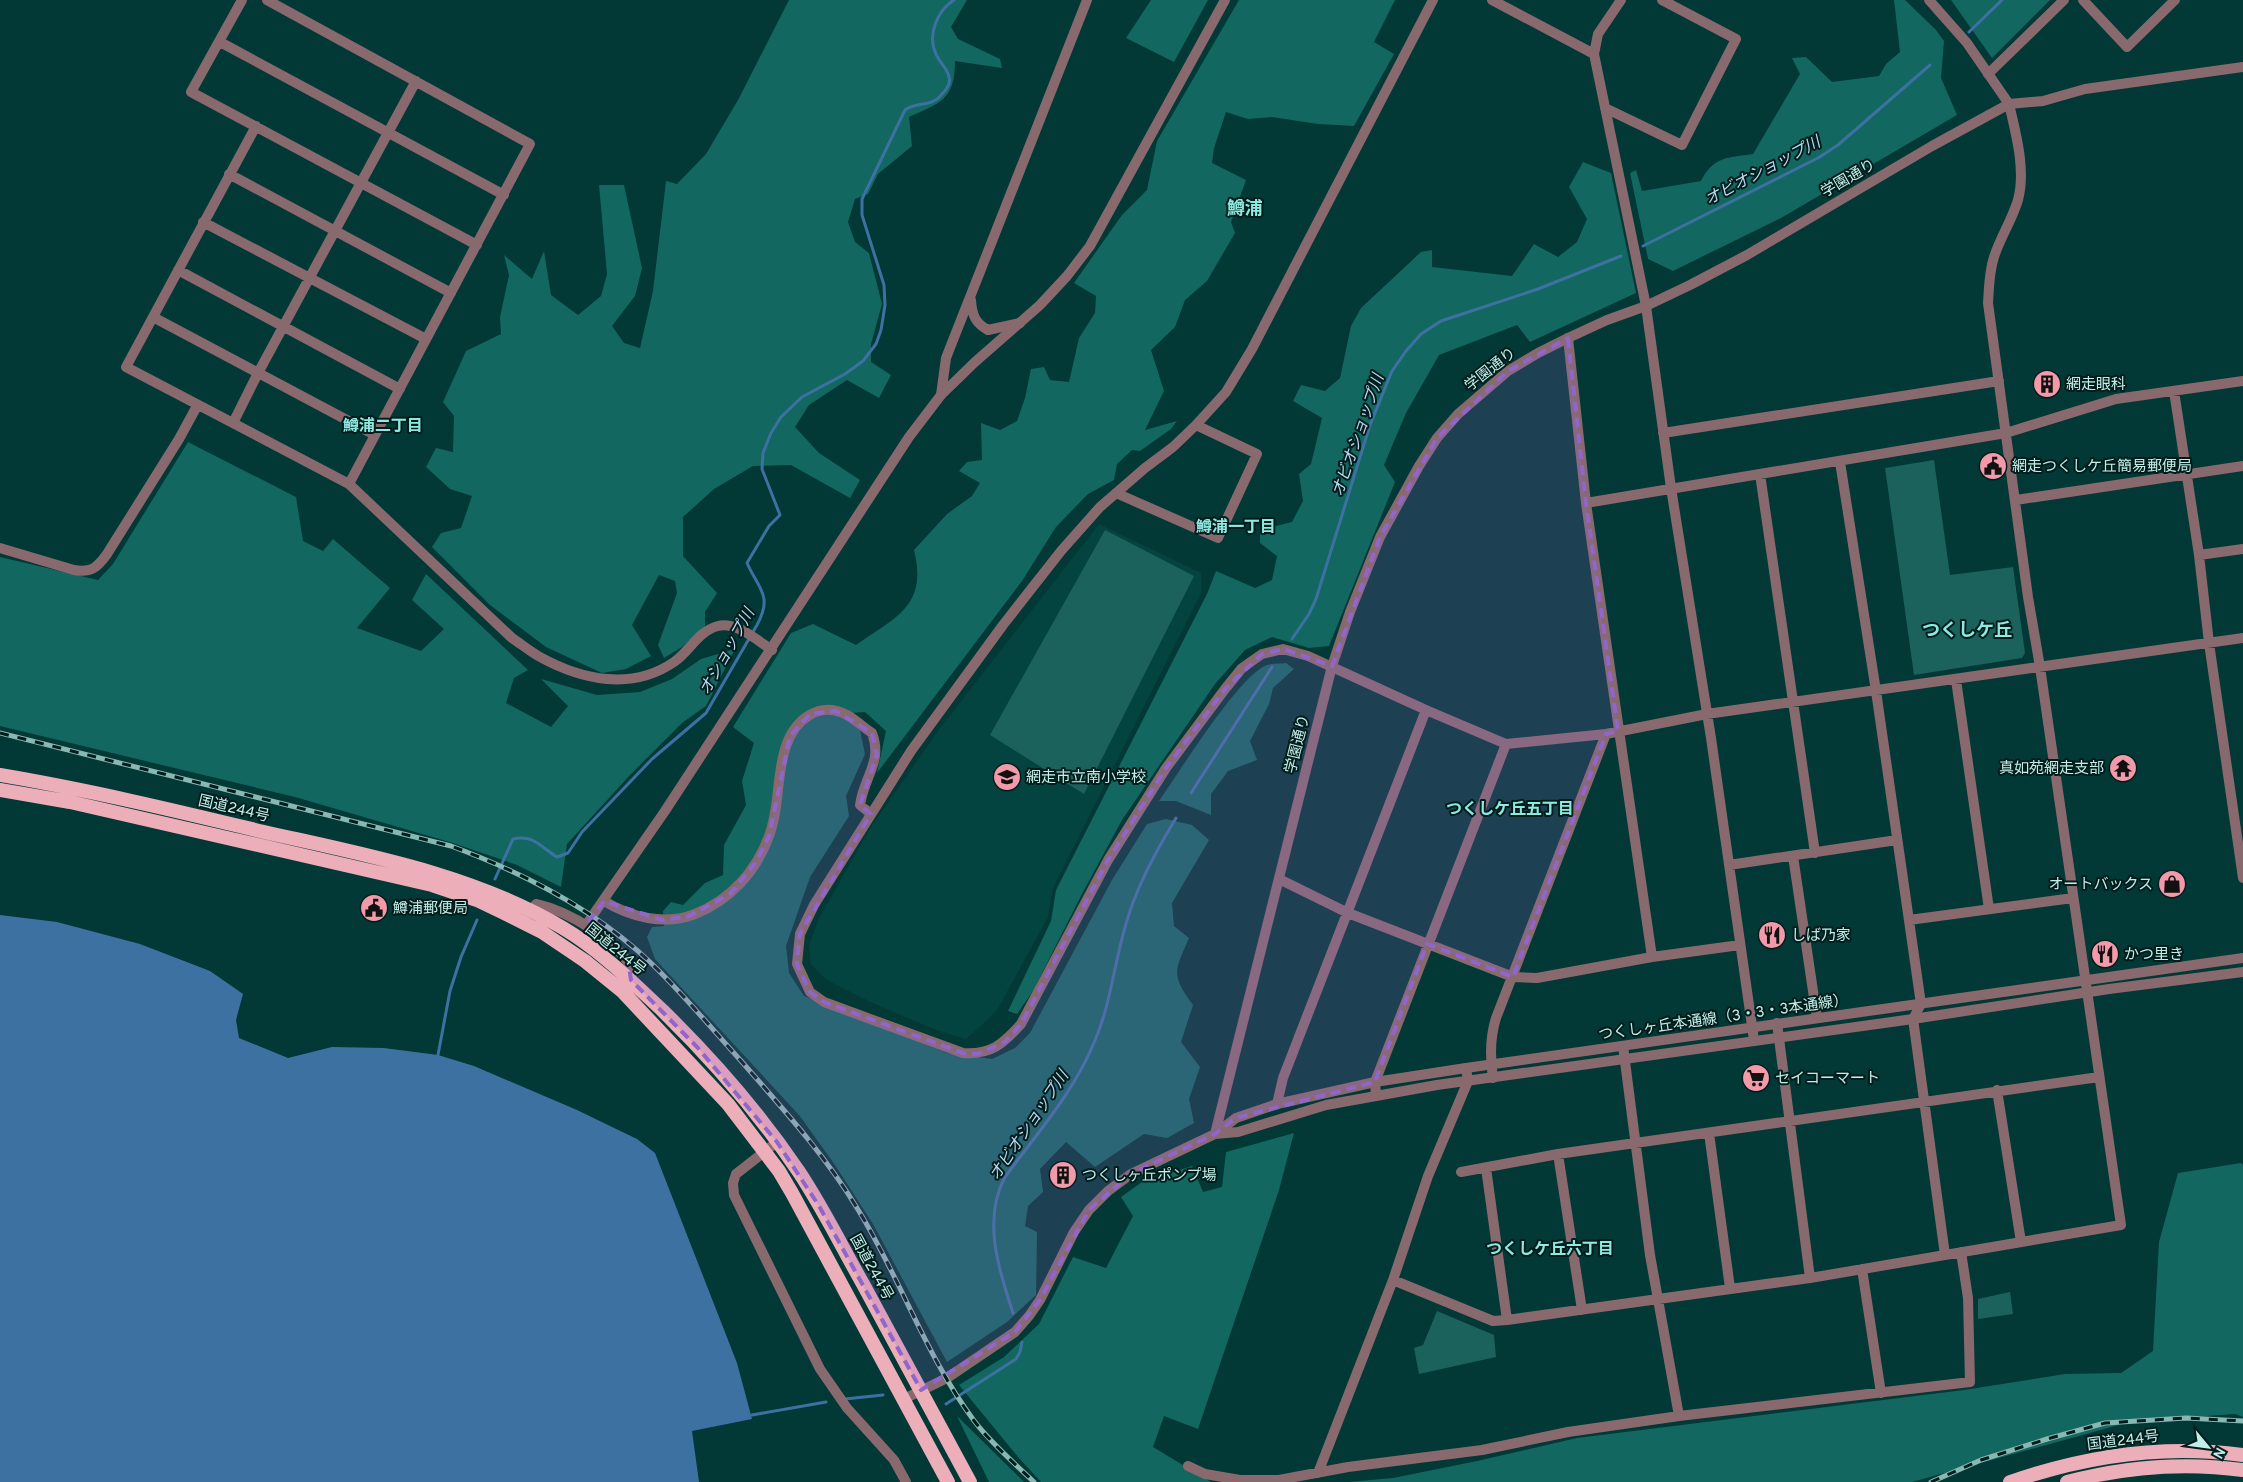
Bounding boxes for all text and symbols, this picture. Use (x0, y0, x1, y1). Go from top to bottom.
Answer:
water label: オビオショップ川 (1702, 132, 1826, 211)
street label: 学園通り (1818, 156, 1879, 203)
district label: 鱒浦 (1227, 198, 1263, 221)
street label: 学園通り (1461, 344, 1520, 396)
building icon: 網走眼科 (2032, 369, 2062, 399)
water label: オビオショップ川 (1329, 370, 1390, 499)
place label: 網走眼科 (2066, 376, 2126, 395)
district label: 鱒浦二丁目 (343, 416, 423, 437)
public building icon: 網走つくしケ丘簡易郵便局 (1978, 451, 2008, 481)
place label: 網走つくしケ丘簡易郵便局 (2012, 458, 2192, 477)
district label: 鱒浦一丁目 (1196, 517, 1276, 538)
water label: オショップ川 (696, 603, 761, 699)
district label: つくしケ丘 (1922, 620, 2012, 643)
street label: 学園通り (1282, 713, 1315, 776)
temple icon: 真如苑網走支部 (2108, 753, 2138, 783)
place label: 真如苑網走支部 (1999, 760, 2104, 779)
school or university icon: 網走市立南小学校 (992, 762, 1022, 792)
place label: 網走市立南小学校 (1026, 769, 1146, 788)
street label: 国道244号 (196, 792, 271, 827)
district label: つくしケ丘五丁目 (1446, 800, 1574, 820)
shop icon: オートバックス (2157, 869, 2187, 899)
place label: オートバックス (2048, 876, 2153, 895)
public building icon: 鱒浦郵便局 (359, 893, 389, 923)
place label: 鱒浦郵便局 (393, 899, 468, 919)
street label: 国道244号 (581, 920, 649, 980)
restaurant icon: しば乃家 (1757, 920, 1787, 950)
place label: しば乃家 (1791, 927, 1851, 946)
restaurant icon: かつ里き (2090, 939, 2120, 969)
place label: かつ里き (2124, 946, 2184, 965)
street label: つくしヶ丘本通線（3・3・3本通線） (1597, 992, 1849, 1045)
supermarket icon: セイコーマート (1741, 1063, 1771, 1093)
water label: オビオショップ川 (986, 1066, 1075, 1185)
place label: セイコーマート (1775, 1070, 1880, 1089)
building icon: つくしヶ丘ポンプ場 (1048, 1160, 1078, 1190)
place label: つくしヶ丘ポンプ場 (1082, 1167, 1217, 1186)
street label: 国道244号 (845, 1231, 897, 1304)
district label: つくしケ丘六丁目 (1486, 1240, 1614, 1260)
north arrow (2183, 1422, 2233, 1472)
street label: 国道244号 (2086, 1428, 2160, 1455)
text: N (2208, 1444, 2228, 1461)

